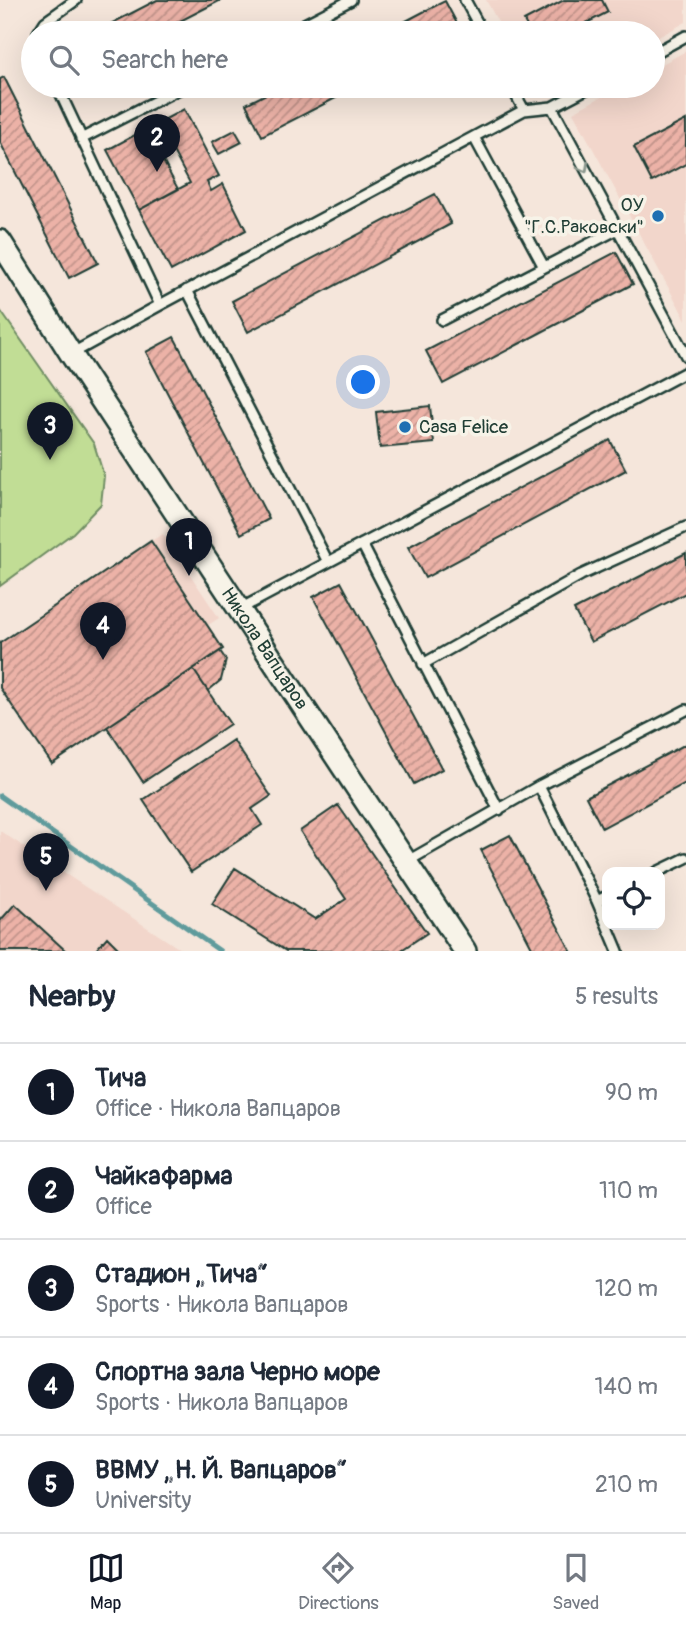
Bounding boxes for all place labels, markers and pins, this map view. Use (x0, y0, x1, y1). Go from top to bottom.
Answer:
pin: 2 (134, 114, 180, 172)
place label: ОУ "Г.С.Раковски" (524, 193, 644, 239)
marker: ОУ "Г.С.Раковски" (650, 208, 666, 224)
pin: 3 (27, 402, 73, 460)
place label: Casa Felice (419, 415, 509, 439)
marker: Casa Felice (397, 419, 413, 435)
pin: 1 (166, 518, 212, 576)
pin: 4 (80, 602, 126, 660)
pin: 5 (23, 833, 69, 891)

